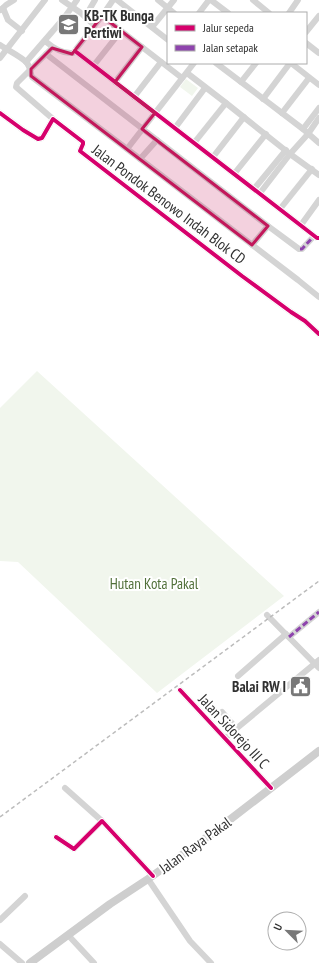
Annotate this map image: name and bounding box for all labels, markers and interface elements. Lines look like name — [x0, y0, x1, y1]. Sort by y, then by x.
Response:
place label: KB-TK Bunga Pertiwi — [84, 6, 154, 42]
school or university icon: KB-TK Bunga Pertiwi — [55, 11, 81, 37]
legend — [167, 12, 307, 64]
text: Jalur sepeda — [202, 20, 254, 35]
text: Jalan setapak — [202, 40, 258, 55]
street label: Jalan Pondok Benowo Indah Blok CD — [88, 139, 250, 268]
park label: Hutan Kota Pakal — [110, 574, 199, 593]
public building icon: Balai RW I — [288, 673, 314, 699]
place label: Balai RW I — [232, 677, 286, 696]
street label: Jalan Sidorejo III C — [194, 689, 274, 772]
street label: Jalan Raya Pakal — [154, 812, 235, 878]
north arrow — [267, 911, 307, 951]
text: U — [270, 921, 286, 932]

